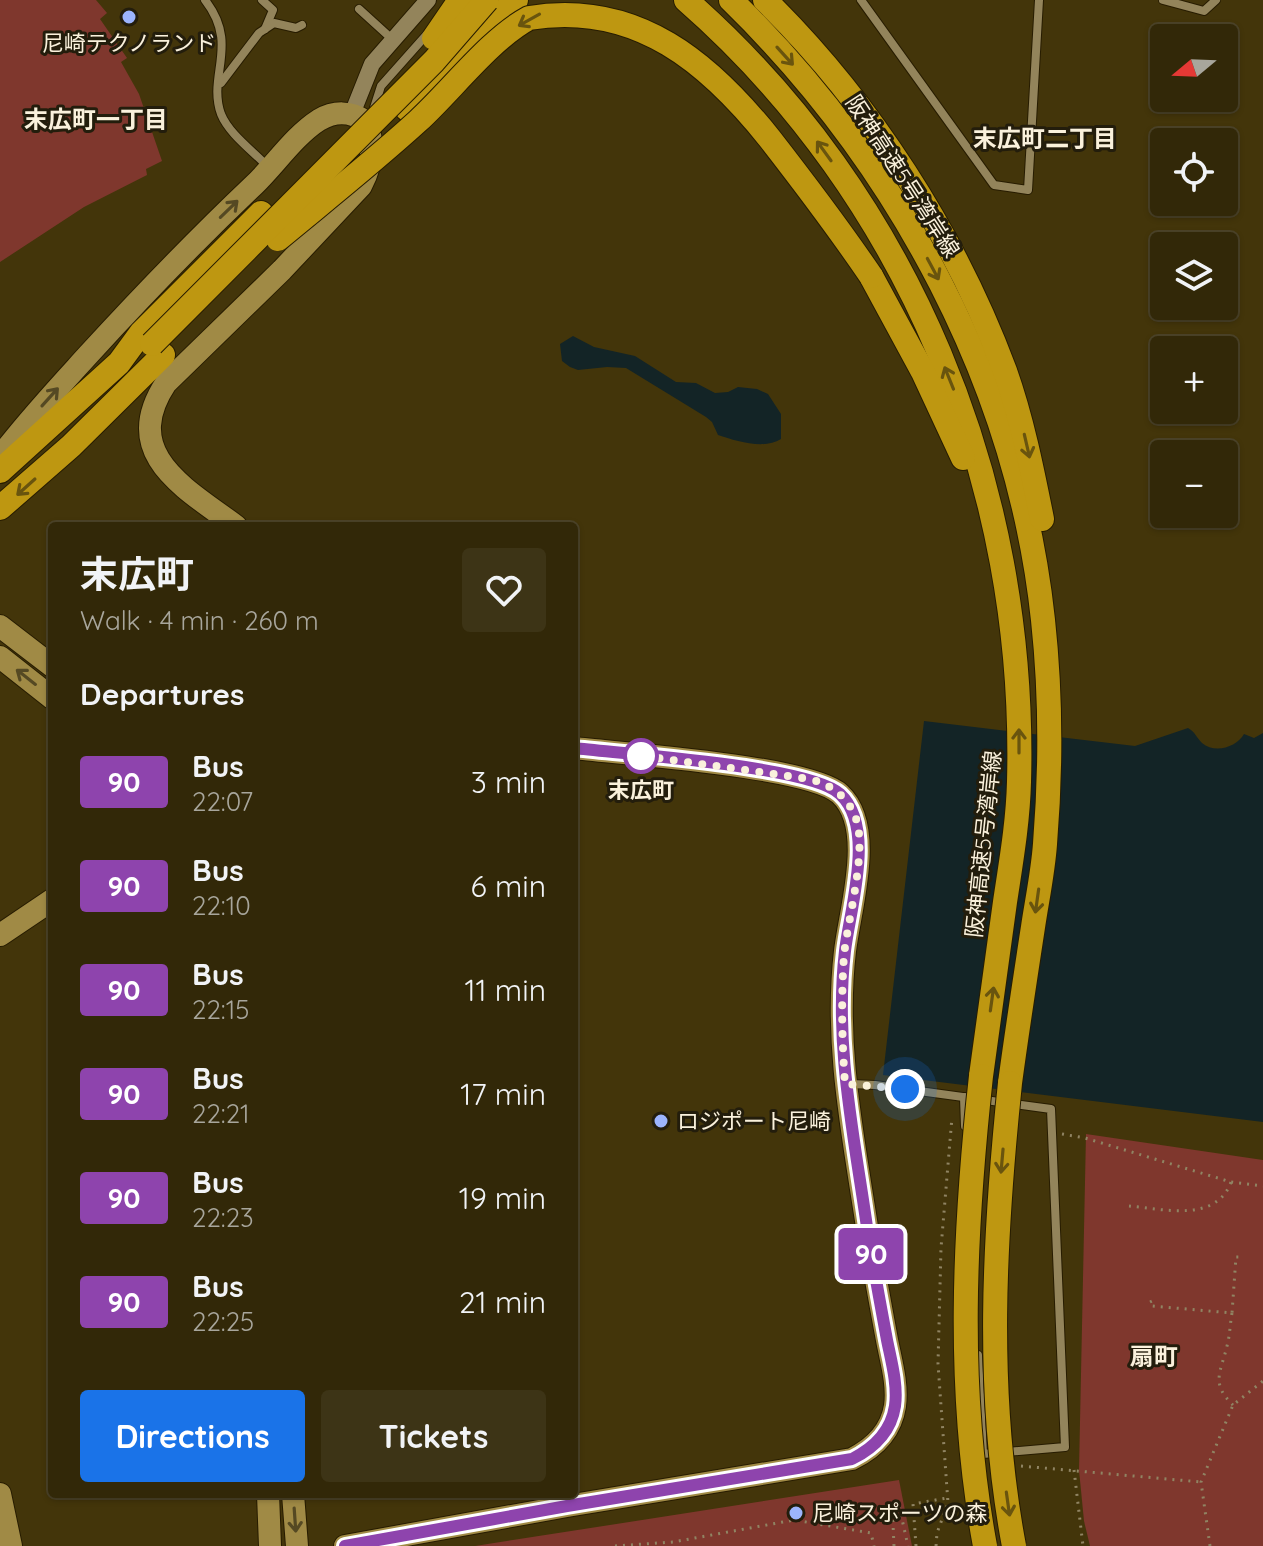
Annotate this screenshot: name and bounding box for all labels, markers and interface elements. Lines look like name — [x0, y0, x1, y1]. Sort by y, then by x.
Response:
marker: 尼崎テクノランド — [120, 8, 138, 26]
one-way arrow — [517, 13, 541, 28]
north arrow — [1150, 24, 1238, 112]
map controls — [1150, 24, 1238, 528]
place label: 尼崎テクノランド — [42, 29, 216, 57]
one-way arrow — [776, 46, 795, 66]
street label: 阪神高速5号湾岸線 — [840, 90, 966, 262]
district label: 末広町一丁目 — [24, 104, 168, 134]
district label: 末広町二丁目 — [973, 123, 1117, 153]
button: locate — [1150, 128, 1238, 216]
one-way arrow — [816, 141, 833, 162]
one-way arrow — [219, 199, 239, 218]
button: layers — [1150, 232, 1238, 320]
one-way arrow — [926, 257, 942, 280]
button: + — [1150, 336, 1238, 424]
one-way arrow — [941, 366, 956, 391]
one-way arrow — [41, 388, 59, 408]
one-way arrow — [1020, 433, 1035, 459]
button: − — [1150, 440, 1238, 528]
one-way arrow — [16, 477, 36, 495]
button: heart — [462, 548, 546, 632]
text: 末広町 — [80, 550, 194, 598]
text: Walk · 4 min · 260 m — [80, 604, 319, 637]
one-way arrow — [16, 669, 37, 686]
text: Departures — [80, 675, 245, 713]
one-way arrow — [1011, 728, 1027, 755]
marker: 末広町 — [624, 739, 658, 773]
text: Bus — [192, 747, 244, 785]
street label: 阪神高速5号湾岸線 — [959, 749, 1007, 939]
text: 3 min — [471, 763, 546, 801]
text: 90 — [107, 764, 141, 799]
place label: 末広町 — [608, 776, 674, 804]
text: 22:07 — [192, 785, 253, 818]
text: Bus — [192, 851, 244, 889]
text: 6 min — [471, 867, 546, 905]
text: 90 — [107, 868, 141, 903]
one-way arrow — [1029, 888, 1044, 913]
text: 22:10 — [192, 889, 251, 922]
text: Bus — [192, 955, 244, 993]
text: 11 min — [464, 971, 546, 1009]
text: 90 — [107, 972, 141, 1007]
one-way arrow — [985, 987, 1000, 1012]
text: 22:15 — [192, 993, 249, 1026]
text: Bus — [192, 1059, 244, 1097]
your location — [885, 1069, 925, 1109]
text: 17 min — [460, 1075, 546, 1113]
text: 90 — [107, 1076, 141, 1111]
text: 22:21 — [192, 1097, 250, 1130]
place label: ロジポート尼崎 — [677, 1107, 831, 1135]
marker: ロジポート尼崎 — [652, 1112, 670, 1130]
one-way arrow — [994, 1147, 1009, 1174]
text: Bus — [192, 1163, 244, 1201]
text: 19 min — [459, 1179, 546, 1217]
text: 90 — [107, 1180, 141, 1215]
text: 22:23 — [192, 1201, 254, 1234]
line badge: 90 — [835, 1228, 907, 1280]
text: 90 — [854, 1236, 888, 1271]
text: Bus — [192, 1267, 244, 1305]
text: 21 min — [459, 1283, 546, 1321]
text: 90 — [107, 1284, 141, 1319]
text: 22:25 — [192, 1305, 254, 1338]
district label: 扇町 — [1130, 1341, 1178, 1371]
button: Directions — [80, 1390, 305, 1482]
button: Tickets — [321, 1390, 546, 1482]
one-way arrow — [1001, 1491, 1016, 1516]
place label: 尼崎スポーツの森 — [812, 1499, 988, 1527]
marker: 尼崎スポーツの森 — [787, 1504, 805, 1522]
one-way arrow — [288, 1506, 303, 1533]

